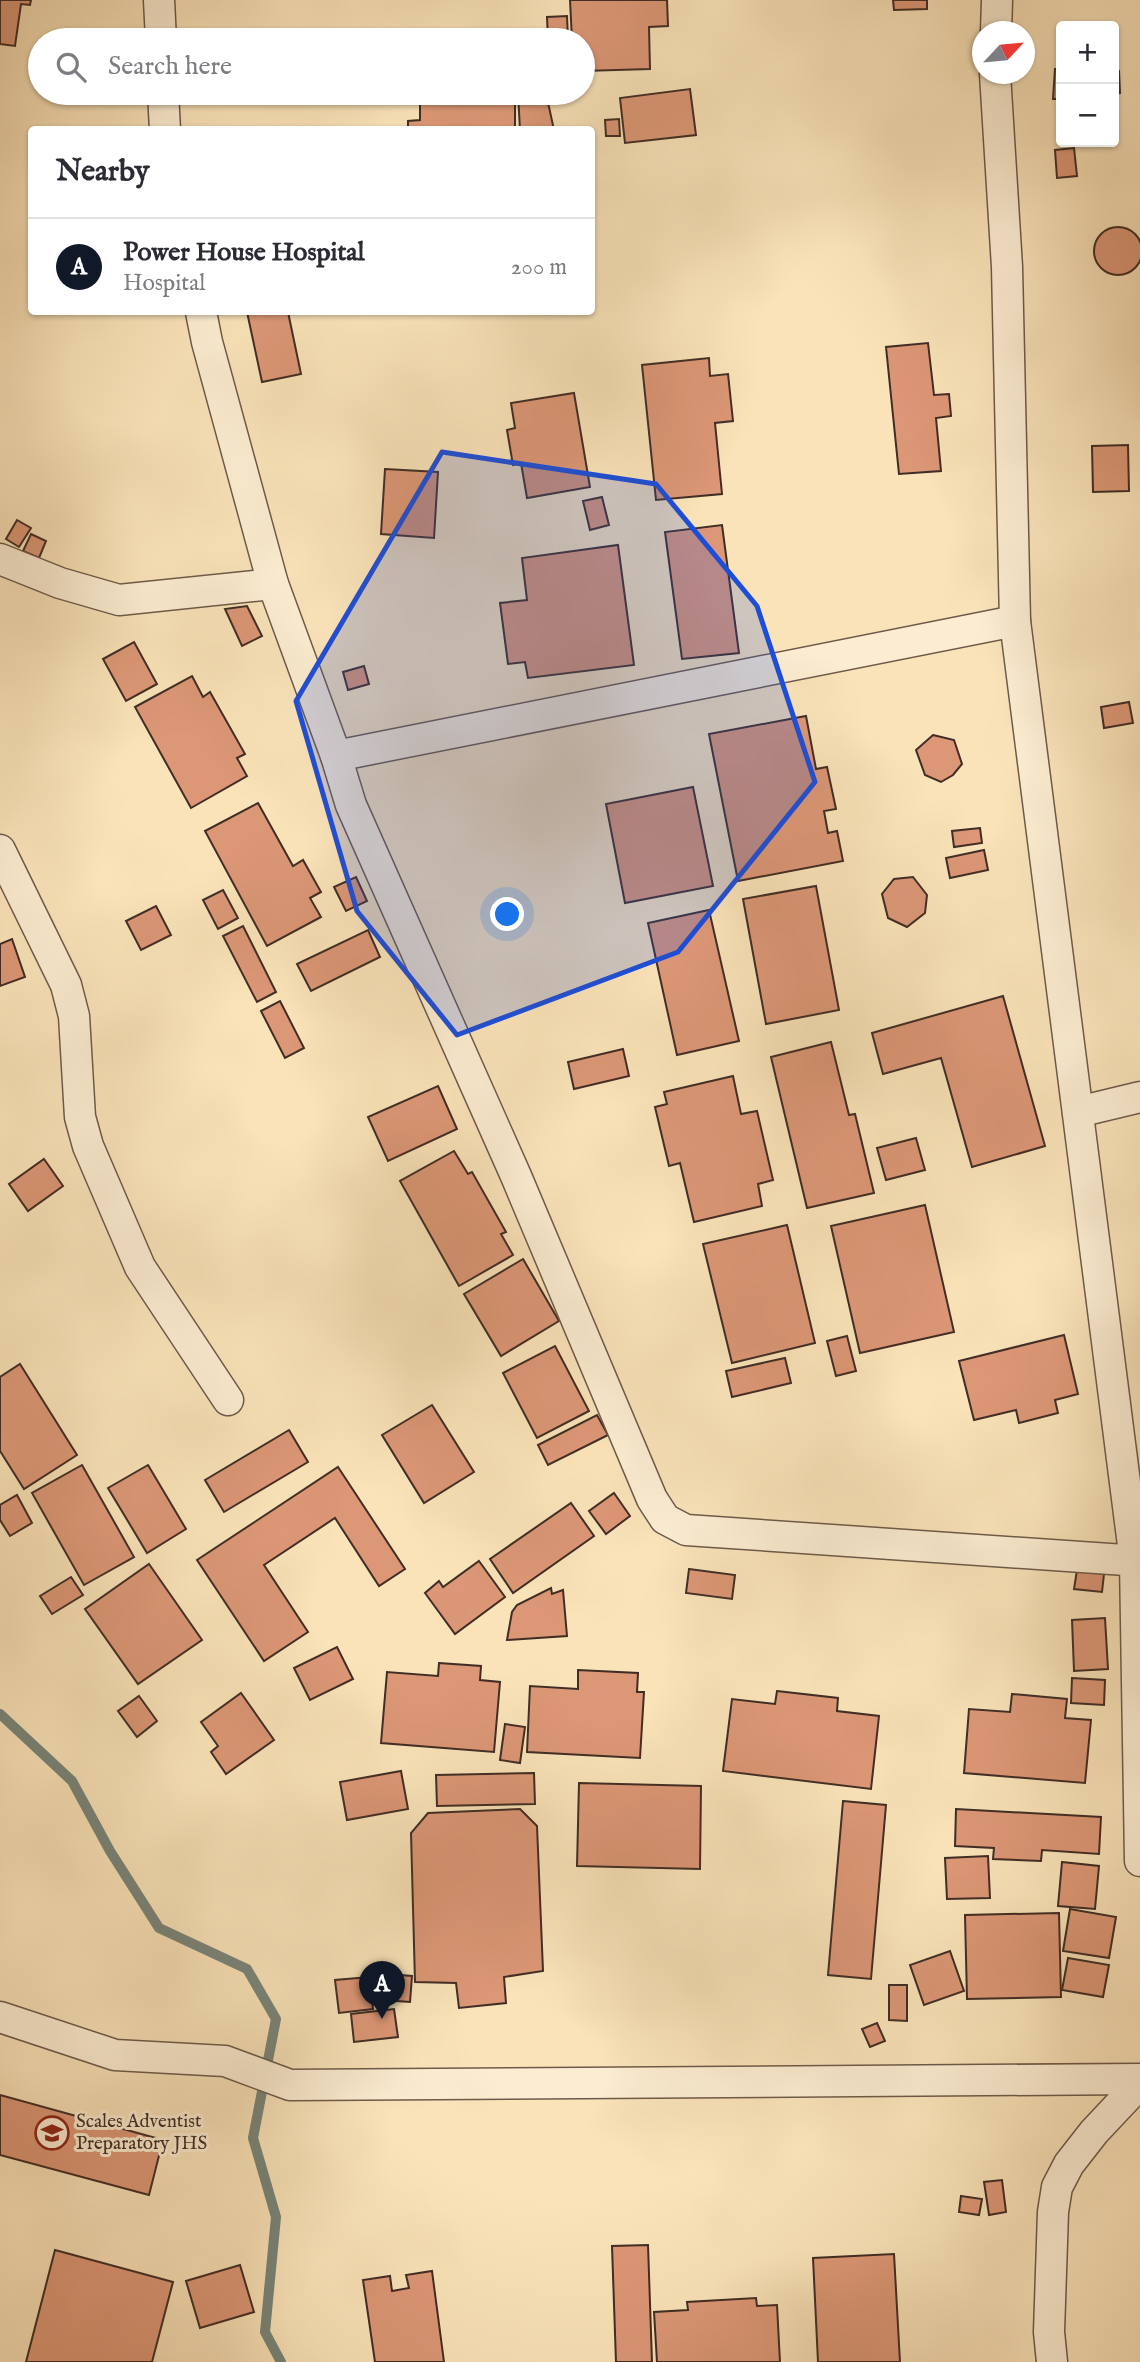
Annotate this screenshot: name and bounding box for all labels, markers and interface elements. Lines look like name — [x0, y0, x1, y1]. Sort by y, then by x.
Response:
north arrow — [972, 21, 1035, 84]
map controls — [1056, 21, 1119, 147]
button: + — [1056, 21, 1119, 84]
search box — [28, 28, 595, 105]
icon: search — [52, 48, 90, 86]
text: Search here — [108, 50, 232, 83]
button: − — [1056, 84, 1119, 147]
text: Nearby — [56, 153, 149, 191]
text: Power House Hospital — [123, 236, 365, 269]
text: A — [71, 253, 87, 282]
text: 200 m — [511, 253, 567, 282]
text: Hospital — [123, 269, 205, 298]
your location — [490, 897, 524, 931]
pin: A — [359, 1961, 405, 2019]
place label: Scales Adventist Preparatory JHS — [76, 2110, 207, 2156]
school or university icon: Scales Adventist Preparatory JHS — [33, 2114, 71, 2152]

